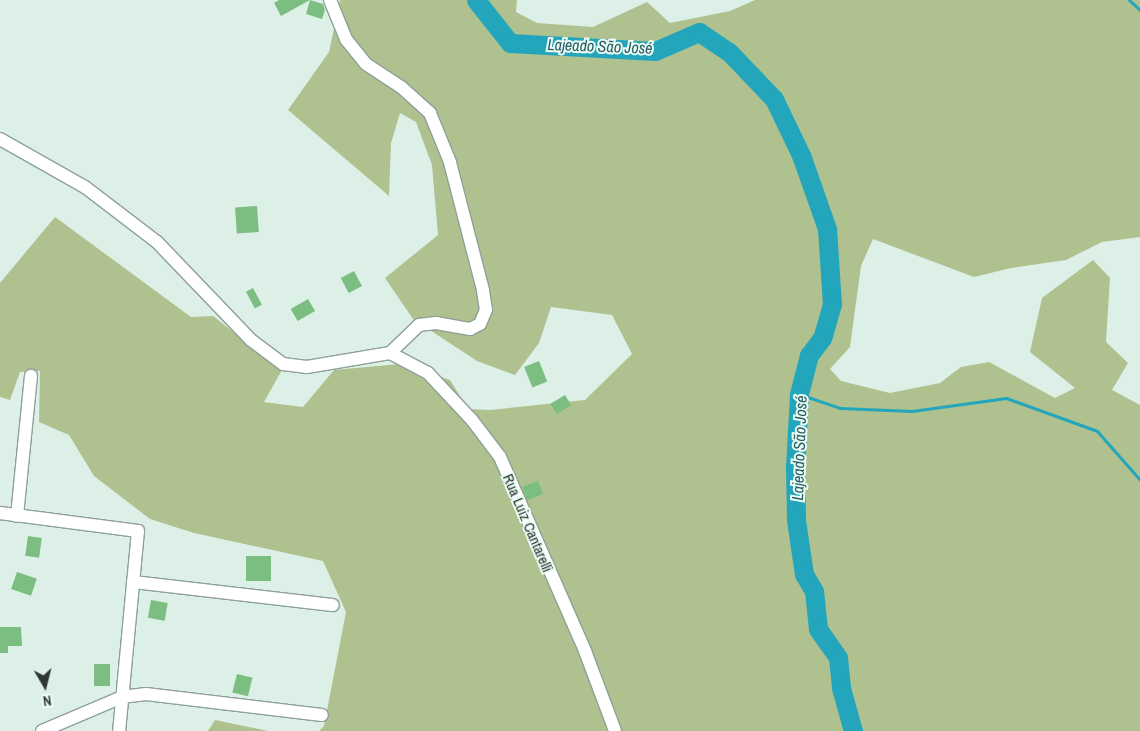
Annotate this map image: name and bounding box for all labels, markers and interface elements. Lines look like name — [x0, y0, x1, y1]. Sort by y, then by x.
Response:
water label: Lajeado São José — [547, 35, 653, 57]
water label: Lajeado São José — [788, 395, 810, 501]
street label: Rua Luiz Cantarelli — [499, 471, 557, 575]
north arrow — [20, 661, 70, 711]
text: N — [42, 691, 52, 710]

